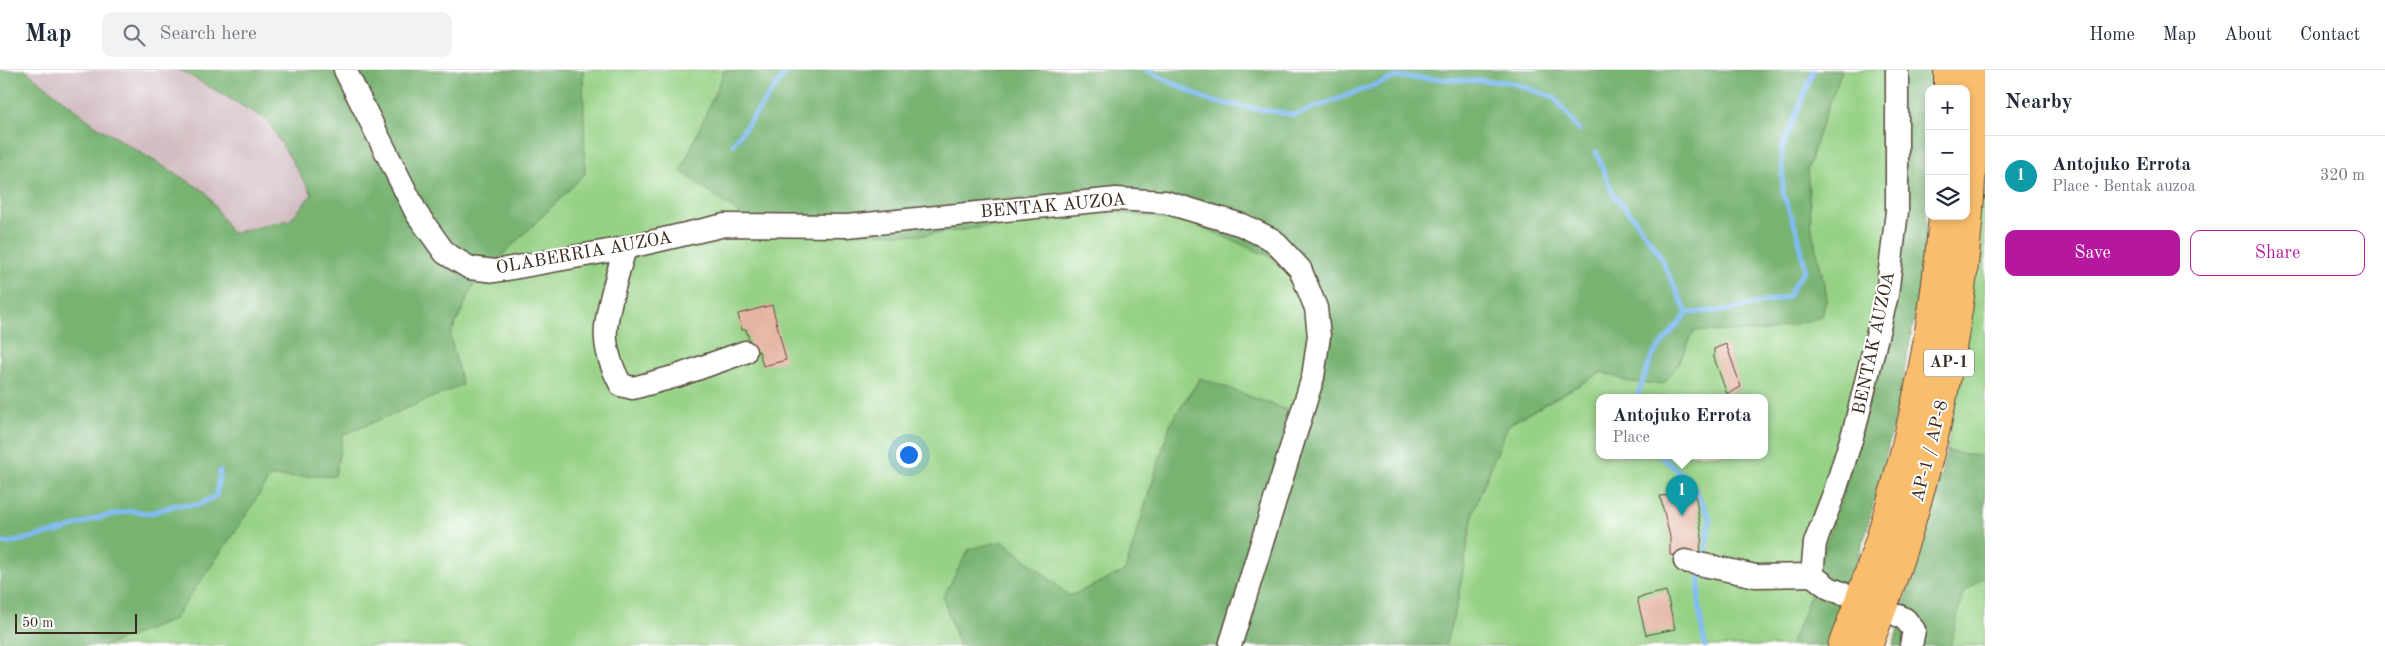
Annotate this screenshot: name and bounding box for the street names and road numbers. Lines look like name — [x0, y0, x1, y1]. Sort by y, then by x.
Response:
street label: BENTAK AUZOA — [980, 191, 1127, 221]
street label: OLABERRIA AUZOA — [495, 229, 674, 277]
street label: BENTAK AUZOA — [1850, 270, 1898, 416]
road number: AP-1 — [1924, 350, 1974, 376]
street label: AP-1 / AP-8 — [1909, 398, 1951, 504]

